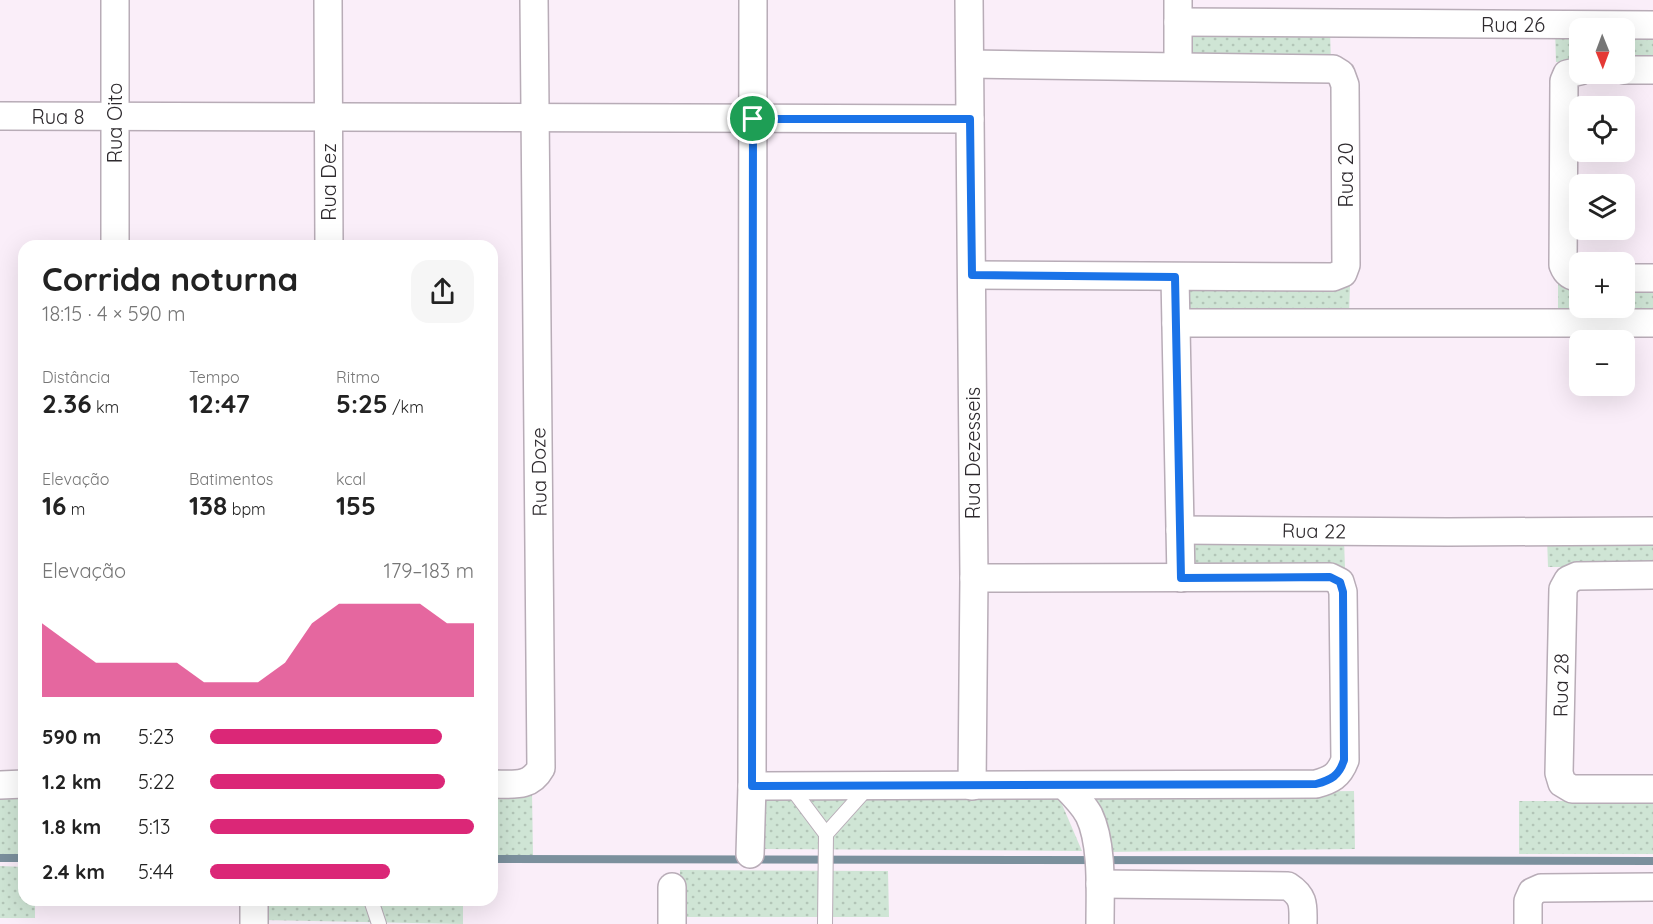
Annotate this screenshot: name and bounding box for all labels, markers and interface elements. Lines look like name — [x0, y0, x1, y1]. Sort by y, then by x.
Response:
street label: Rua 26 — [1481, 12, 1545, 37]
north arrow — [1569, 18, 1635, 84]
map controls — [1569, 18, 1635, 396]
street label: Rua Oito — [102, 83, 127, 163]
pin — [727, 93, 778, 144]
button: locate — [1569, 96, 1635, 162]
icon: arrive — [736, 102, 769, 135]
street label: Rua 8 — [32, 104, 84, 129]
street label: Rua 20 — [1333, 142, 1358, 208]
street label: Rua Dez — [316, 143, 341, 221]
button: layers — [1569, 174, 1635, 240]
button: + — [1569, 252, 1635, 318]
text: Corrida noturna — [42, 258, 298, 299]
button: share — [411, 260, 474, 323]
text: 18:15 · 4 × 590 m — [42, 301, 185, 326]
button: − — [1569, 330, 1635, 396]
text: Distância — [42, 367, 110, 387]
text: Tempo — [189, 367, 240, 387]
text: Ritmo — [336, 367, 380, 387]
text: 2.36 — [42, 387, 92, 420]
text: 12:47 — [189, 387, 250, 420]
text: 5:25 — [336, 387, 388, 420]
street label: Rua Dezesseis — [960, 387, 985, 519]
text: km — [92, 397, 119, 417]
text: /km — [388, 397, 424, 417]
street label: Rua Doze — [525, 427, 552, 517]
text: Elevação — [42, 469, 109, 489]
text: Batimentos — [189, 469, 273, 489]
text: kcal — [336, 469, 366, 489]
text: 16 — [42, 489, 67, 522]
text: 138 — [189, 489, 227, 522]
text: 155 — [336, 489, 376, 522]
text: m — [67, 499, 85, 519]
text: bpm — [227, 499, 266, 519]
street label: Rua 22 — [1282, 517, 1346, 544]
text: Elevação — [42, 558, 126, 583]
text: 179–183 m — [384, 558, 474, 583]
street label: Rua 28 — [1547, 653, 1574, 717]
text: 590 m — [42, 724, 101, 749]
text: 5:23 — [138, 724, 174, 749]
text: 1.2 km — [42, 769, 102, 794]
text: 5:22 — [138, 769, 175, 794]
text: 1.8 km — [42, 814, 101, 839]
text: 5:13 — [138, 814, 171, 839]
text: 2.4 km — [42, 859, 105, 884]
text: 5:44 — [138, 859, 174, 884]

